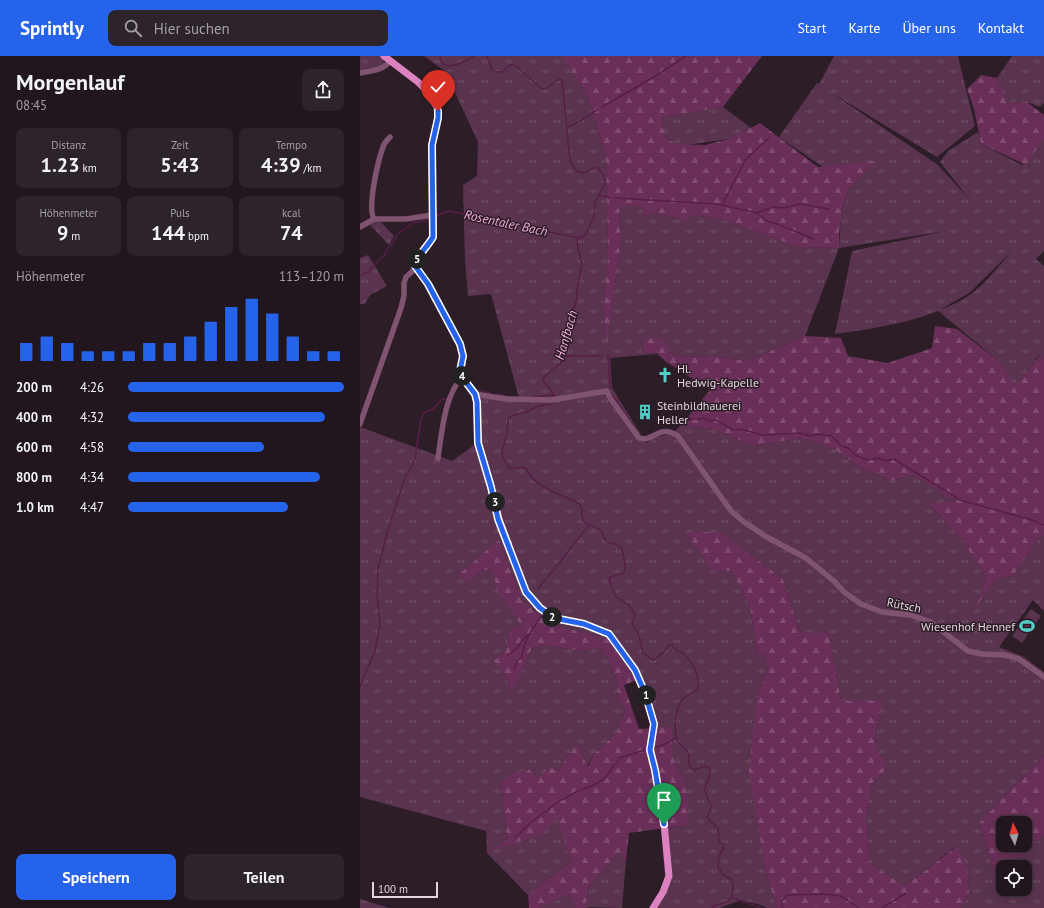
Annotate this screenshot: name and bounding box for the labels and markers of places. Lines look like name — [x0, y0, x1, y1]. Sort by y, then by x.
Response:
pin — [421, 70, 455, 111]
pin: 5 — [407, 249, 427, 269]
place label: Hl. Hedwig-Kapelle — [677, 361, 759, 390]
pin: 4 — [452, 366, 472, 386]
church icon: Hl. Hedwig-Kapelle — [656, 366, 674, 384]
place label: Steinbildhauerei Heller — [657, 398, 741, 427]
building icon: Steinbildhauerei Heller — [636, 403, 654, 421]
pin: 3 — [485, 492, 505, 512]
pin: 2 — [542, 607, 562, 627]
sports icon: Wiesenhof Hennef — [1018, 617, 1036, 635]
place label: Wiesenhof Hennef — [921, 619, 1016, 634]
pin: 1 — [636, 685, 656, 705]
pin — [647, 783, 681, 824]

